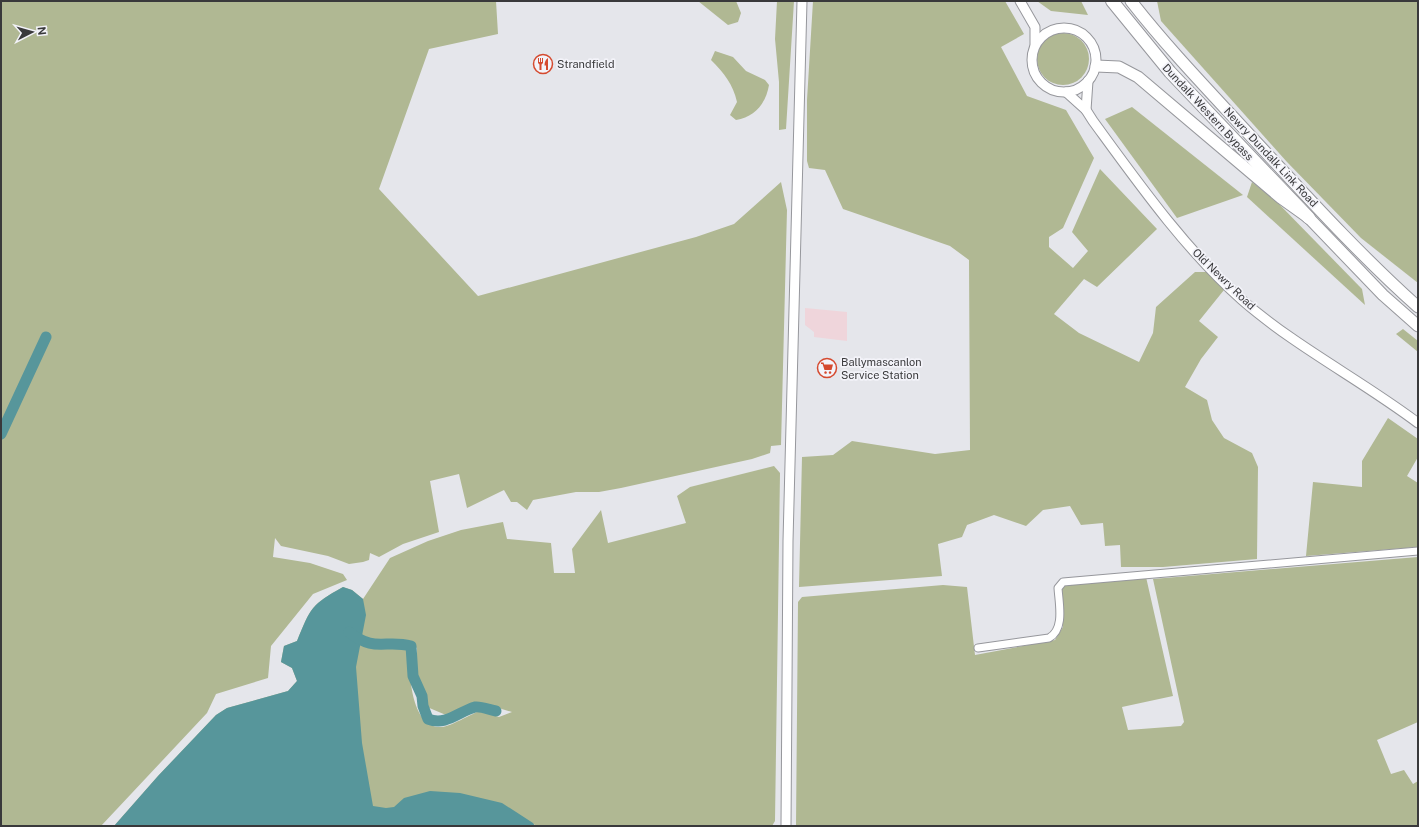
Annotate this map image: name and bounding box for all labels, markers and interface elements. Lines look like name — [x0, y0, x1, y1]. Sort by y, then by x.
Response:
north arrow — [12, 12, 52, 52]
text: N — [36, 26, 48, 36]
restaurant icon: Strandfield — [532, 53, 554, 75]
place label: Strandfield — [557, 58, 614, 70]
street label: Dundalk Western Bypass — [1160, 61, 1256, 163]
street label: Newry Dundalk Link Road — [1222, 105, 1320, 209]
street label: Old Newry Road — [1190, 246, 1258, 312]
place label: Ballymascanlon Service Station — [841, 356, 922, 381]
supermarket icon: Ballymascanlon Service Station — [816, 357, 838, 379]

